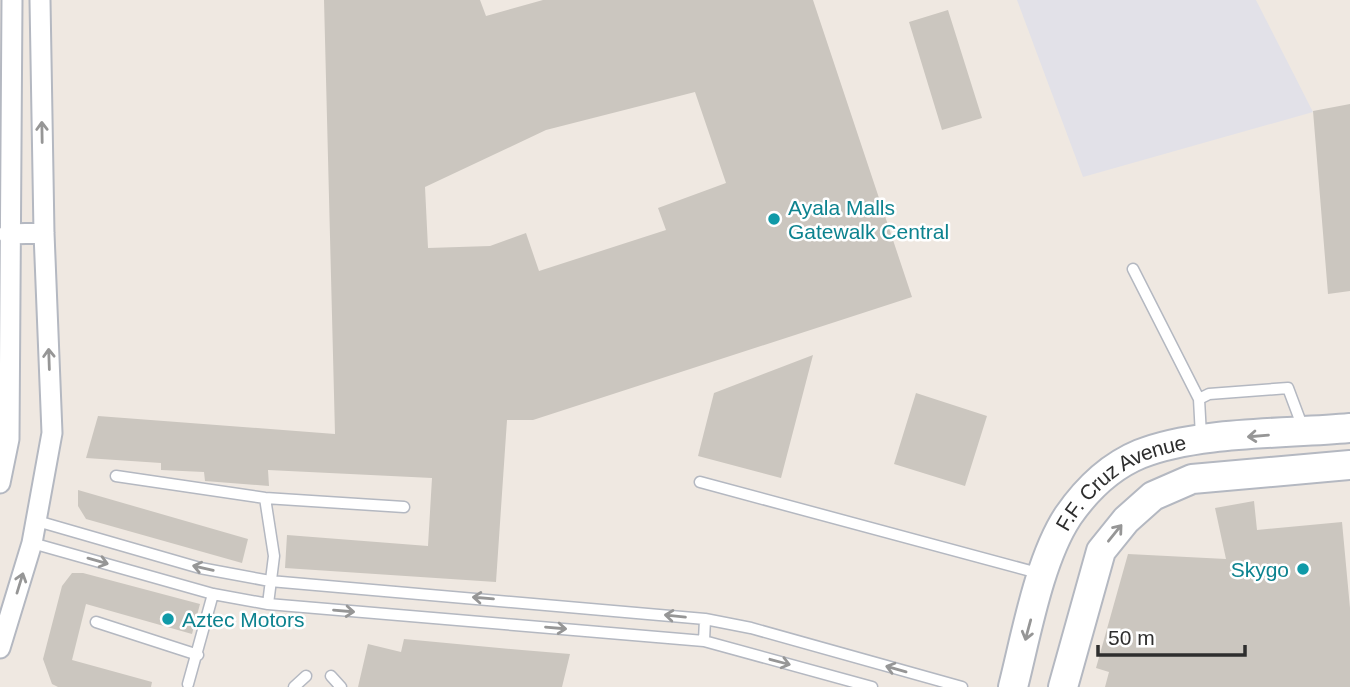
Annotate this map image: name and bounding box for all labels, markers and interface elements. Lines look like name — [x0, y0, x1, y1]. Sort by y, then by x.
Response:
one-way arrow — [35, 121, 49, 144]
place label: Ayala Malls Gatewalk Central — [788, 196, 949, 243]
marker: Ayala Malls Gatewalk Central — [766, 211, 782, 227]
one-way arrow — [42, 348, 55, 371]
street label: F.F. Cruz Avenue — [1051, 430, 1188, 534]
one-way arrow — [1247, 430, 1269, 443]
one-way arrow — [1108, 524, 1123, 543]
one-way arrow — [87, 556, 109, 569]
place label: Skygo — [1231, 558, 1289, 581]
one-way arrow — [193, 561, 215, 574]
marker: Skygo — [1295, 561, 1311, 577]
one-way arrow — [14, 572, 27, 594]
one-way arrow — [472, 592, 494, 605]
one-way arrow — [332, 605, 355, 618]
place label: Aztec Motors — [182, 608, 305, 631]
one-way arrow — [665, 609, 687, 622]
marker: Aztec Motors — [160, 611, 176, 627]
scale bar — [1098, 614, 1245, 658]
one-way arrow — [1021, 619, 1034, 641]
one-way arrow — [544, 622, 567, 635]
text: 50 m — [1108, 626, 1155, 649]
one-way arrow — [769, 656, 791, 669]
one-way arrow — [885, 661, 907, 674]

